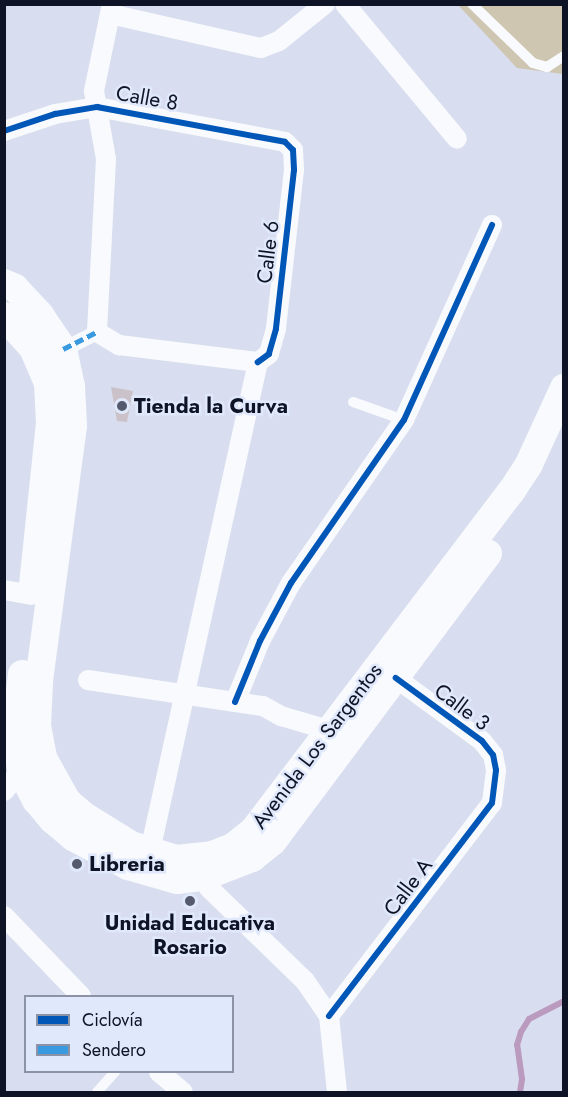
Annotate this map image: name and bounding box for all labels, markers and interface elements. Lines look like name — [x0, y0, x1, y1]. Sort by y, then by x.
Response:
street label: Calle 8 — [114, 80, 180, 116]
street label: Calle 6 — [252, 219, 284, 285]
place label: Tienda la Curva — [134, 393, 288, 419]
marker: Tienda la Curva — [115, 399, 129, 413]
street label: Avenida Los Sargentos — [247, 658, 387, 834]
street label: Calle 3 — [429, 678, 495, 736]
place label: Libreria — [89, 851, 165, 877]
street label: Calle A — [378, 853, 438, 921]
marker: Libreria — [70, 857, 84, 871]
marker: Unidad Educativa Rosario — [183, 894, 197, 908]
place label: Unidad Educativa Rosario — [105, 910, 275, 960]
legend — [24, 995, 234, 1073]
text: Ciclovía — [82, 1007, 143, 1033]
text: Sendero — [82, 1037, 146, 1063]

